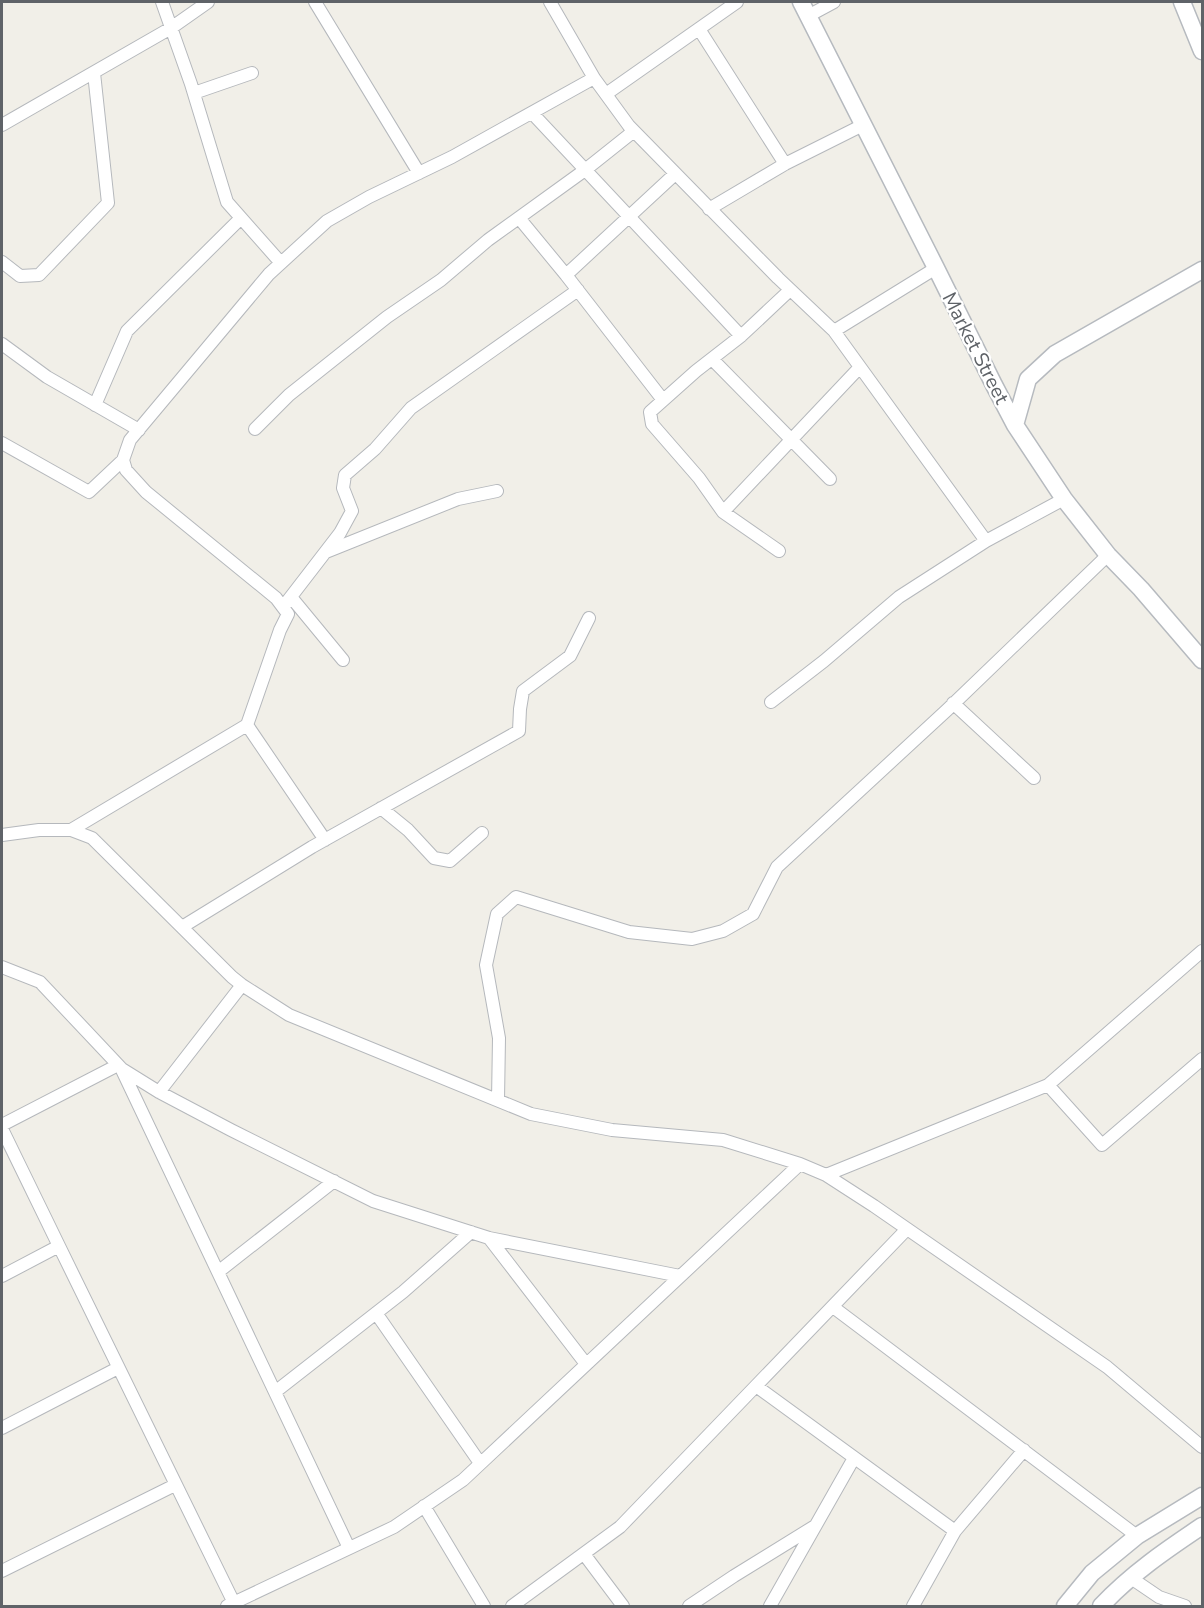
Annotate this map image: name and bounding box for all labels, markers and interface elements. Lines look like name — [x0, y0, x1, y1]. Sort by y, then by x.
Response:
street label: Market Street — [936, 288, 1016, 410]

